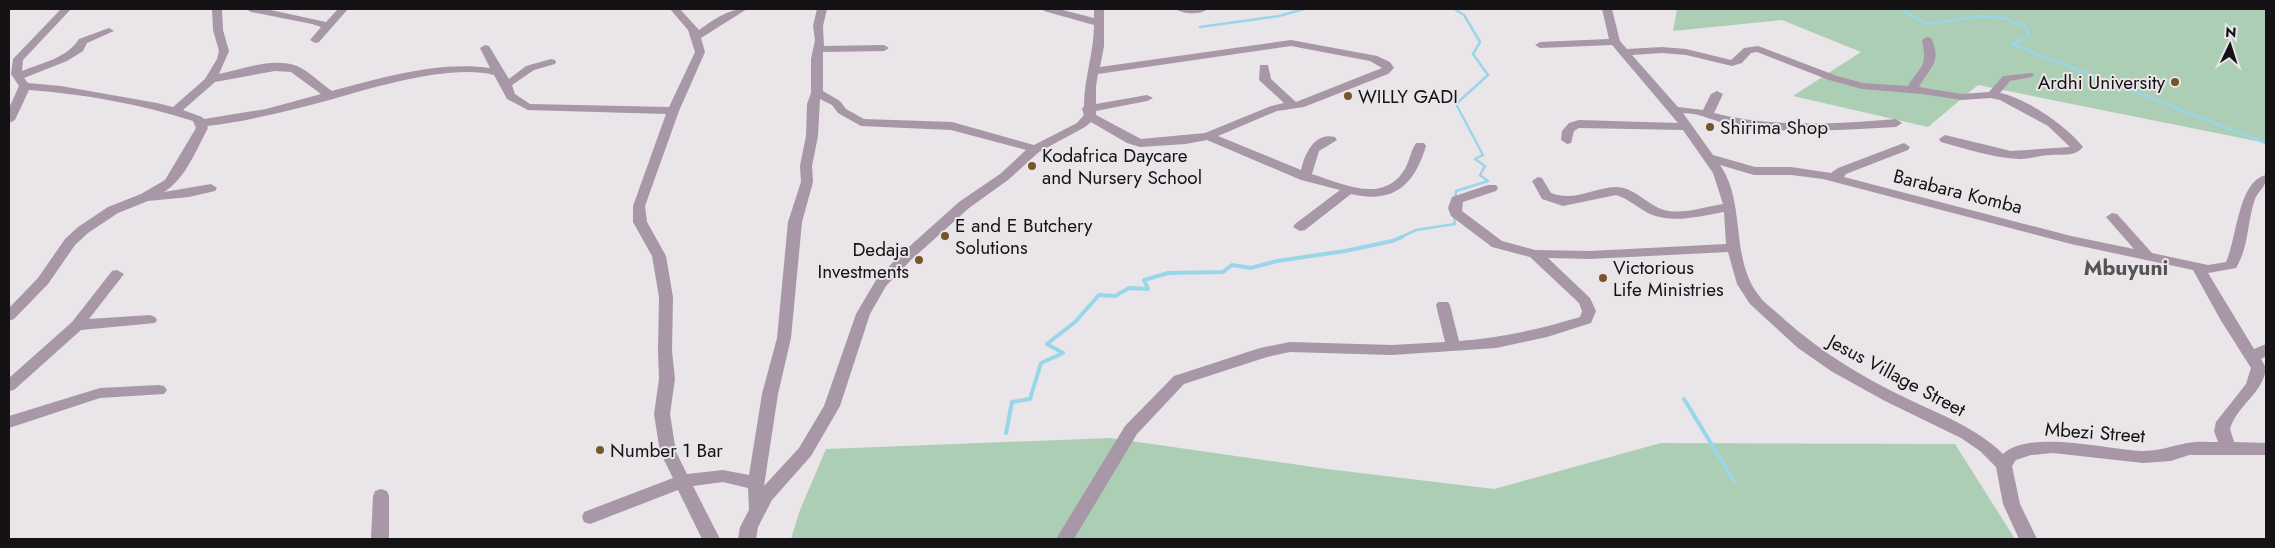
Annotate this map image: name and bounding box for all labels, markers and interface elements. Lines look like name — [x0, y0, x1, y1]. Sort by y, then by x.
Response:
north arrow — [2205, 20, 2255, 70]
text: N — [2225, 22, 2237, 42]
place label: Ardhi University — [2038, 69, 2166, 96]
marker: Ardhi University — [2169, 76, 2181, 88]
place label: WILLY GADI — [1358, 83, 1458, 110]
marker: WILLY GADI — [1342, 90, 1354, 102]
place label: Shirima Shop — [1720, 114, 1828, 141]
marker: Shirima Shop — [1704, 121, 1716, 133]
place label: Kodafrica Daycare and Nursery School — [1042, 142, 1202, 191]
marker: Kodafrica Daycare and Nursery School — [1026, 160, 1038, 172]
street label: Barabara Komba — [1891, 162, 2025, 221]
place label: E and E Butchery Solutions — [955, 212, 1093, 261]
marker: E and E Butchery Solutions — [939, 230, 951, 242]
place label: Dedaja Investments — [818, 236, 909, 285]
district label: Mbuyuni — [2084, 253, 2168, 283]
marker: Dedaja Investments — [913, 254, 925, 266]
place label: Victorious Life Ministries — [1613, 254, 1724, 303]
marker: Victorious Life Ministries — [1597, 272, 1609, 284]
street label: Jesus Village Street — [1821, 326, 1971, 423]
street label: Mbezi Street — [2044, 416, 2146, 449]
place label: Number 1 Bar — [610, 437, 723, 464]
marker: Number 1 Bar — [594, 444, 606, 456]

